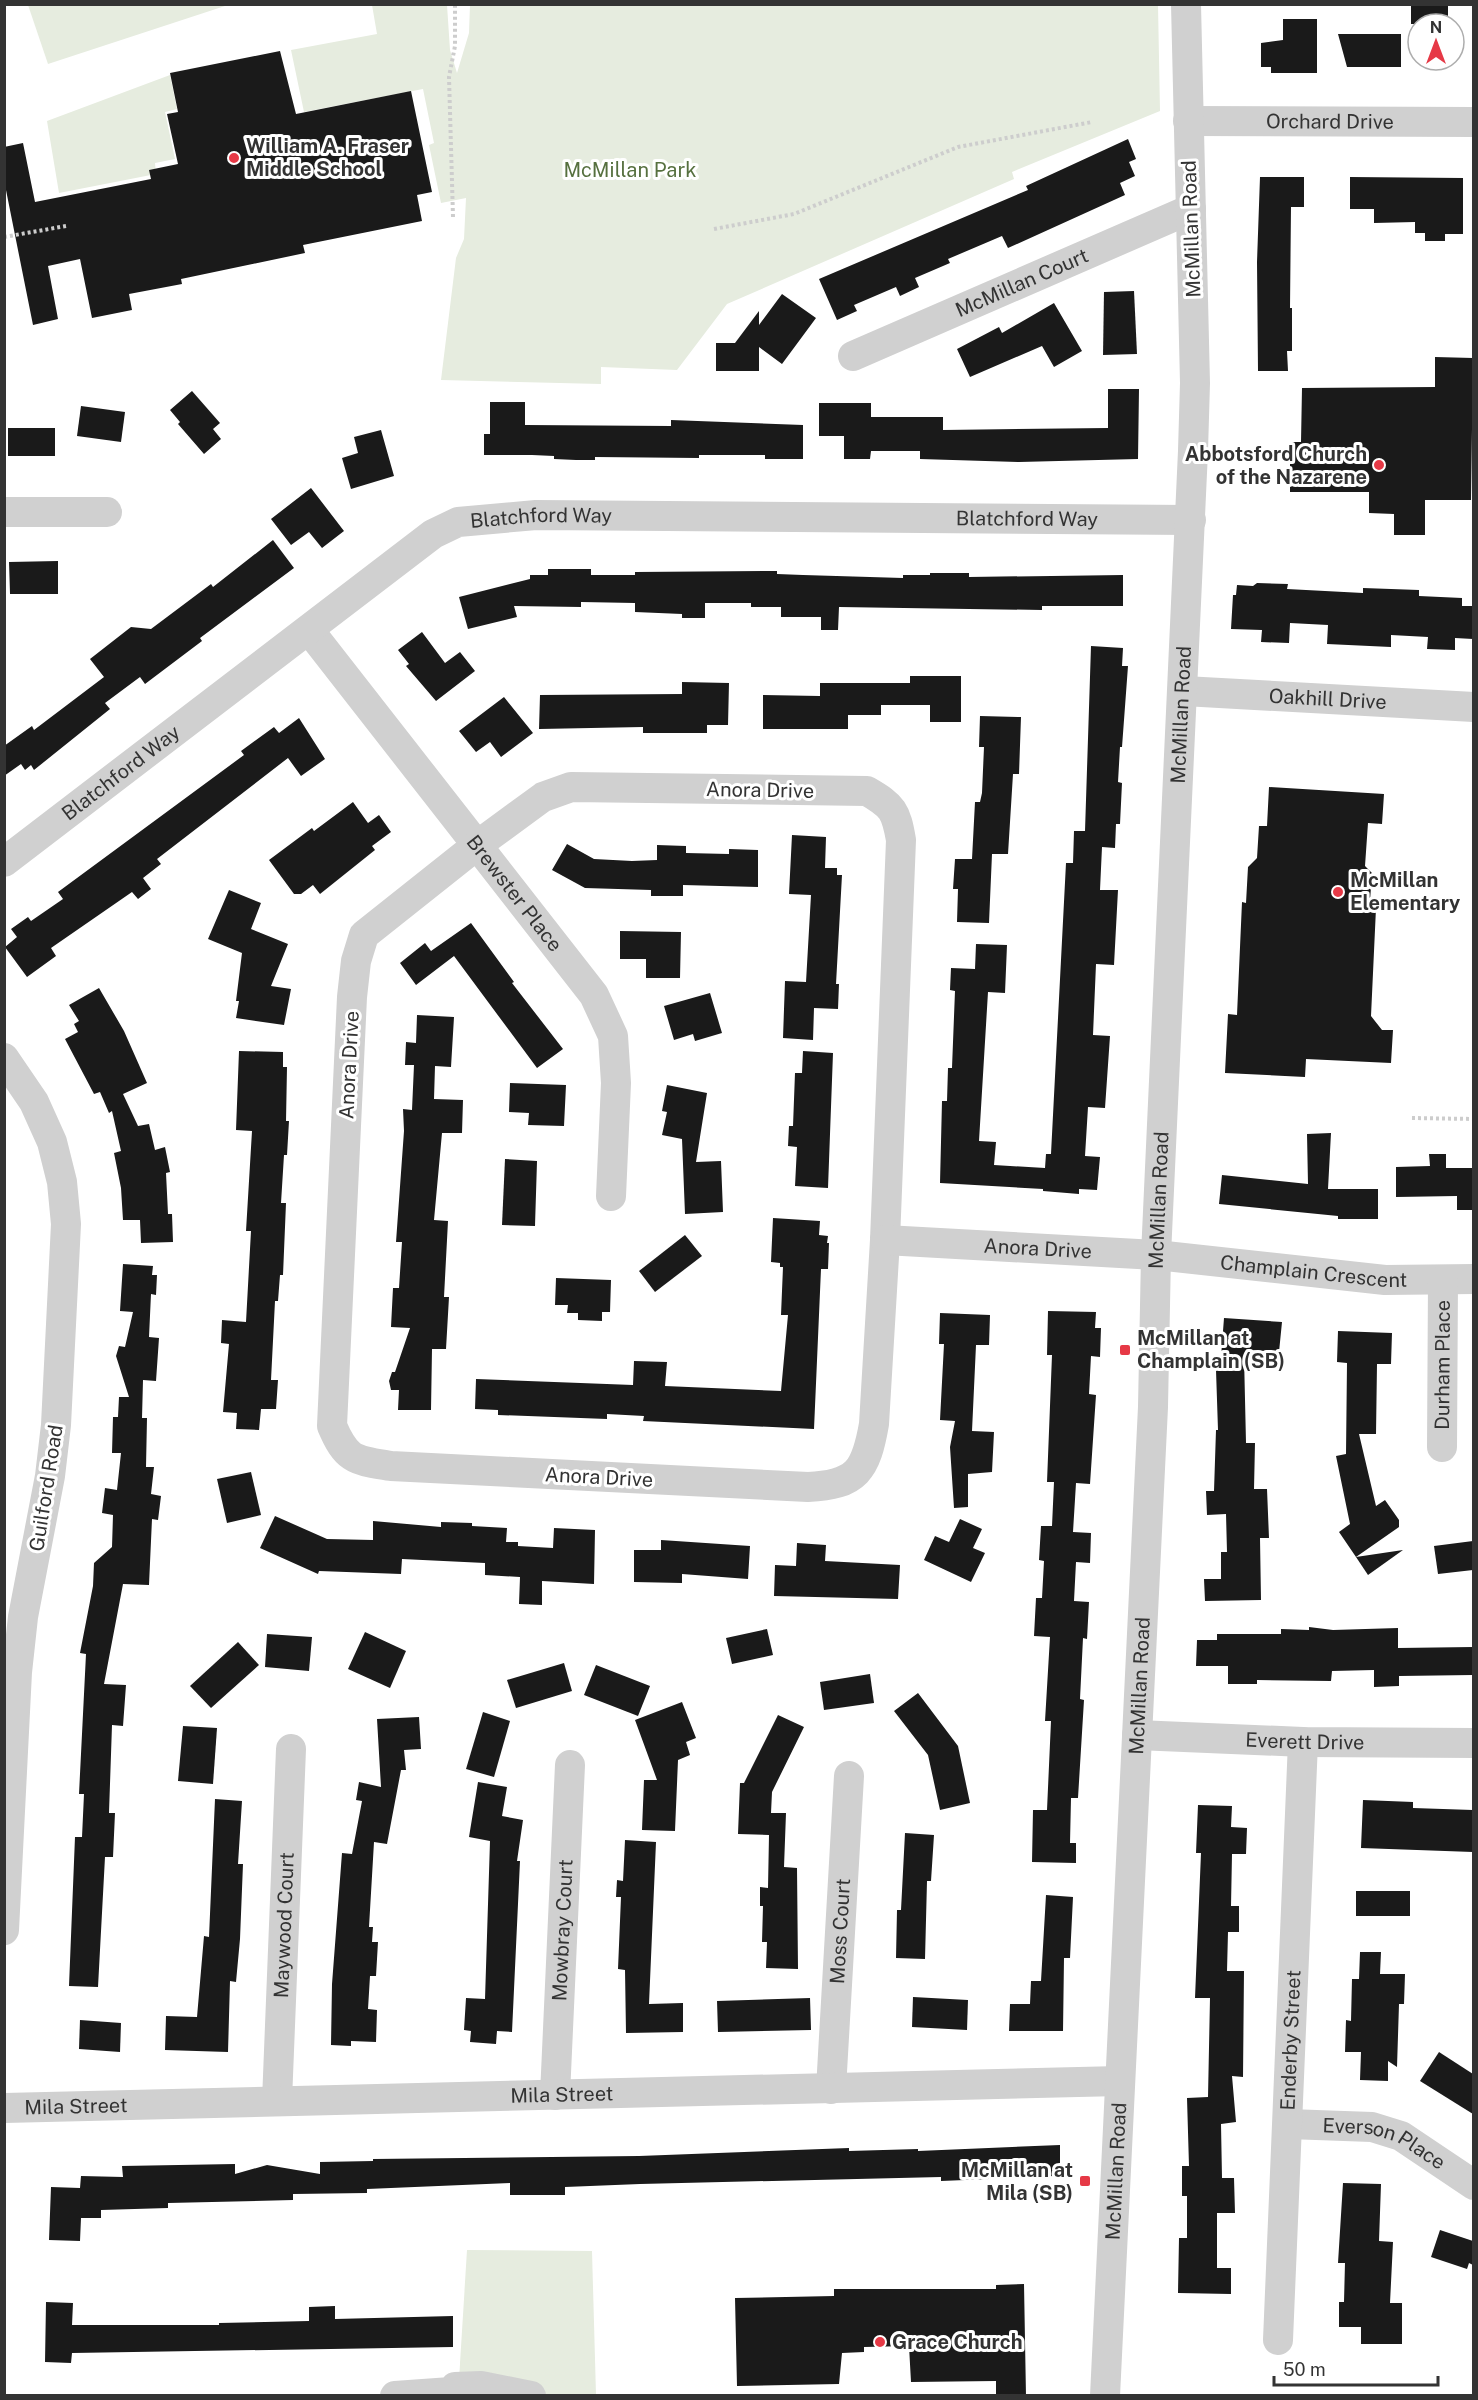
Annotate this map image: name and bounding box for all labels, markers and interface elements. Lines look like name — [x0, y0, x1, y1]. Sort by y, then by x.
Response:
north arrow — [1406, 12, 1466, 72]
text: N — [1430, 18, 1442, 37]
street label: Orchard Drive — [1266, 109, 1394, 134]
place label: William A. Fraser Middle School — [246, 134, 409, 181]
marker: William A. Fraser Middle School — [227, 151, 241, 165]
park label: McMillan Park — [564, 158, 696, 182]
street label: McMillan Road — [1177, 160, 1205, 298]
street label: McMillan Court — [952, 243, 1092, 322]
place label: Abbotsford Church of the Nazarene — [1185, 442, 1367, 489]
marker: Abbotsford Church of the Nazarene — [1372, 458, 1386, 472]
street label: Blatchford Way — [469, 503, 612, 533]
street label: Blatchford Way — [956, 506, 1098, 531]
street label: McMillan Road — [1166, 645, 1196, 784]
street label: Oakhill Drive — [1268, 684, 1387, 714]
street label: Blatchford Way — [57, 720, 185, 825]
street label: Anora Drive — [706, 777, 814, 803]
street label: Brewster Place — [462, 830, 567, 956]
place label: McMillan Elementary — [1350, 868, 1460, 915]
marker: McMillan Elementary — [1331, 885, 1345, 899]
street label: Anora Drive — [334, 1010, 364, 1120]
street label: McMillan Road — [1144, 1131, 1174, 1269]
street label: Anora Drive — [983, 1233, 1093, 1263]
street label: Champlain Crescent — [1219, 1250, 1407, 1292]
street label: Durham Place — [1430, 1300, 1455, 1430]
place label: McMillan at Champlain (SB) — [1137, 1326, 1285, 1373]
marker: McMillan at Champlain (SB) — [1118, 1343, 1132, 1357]
street label: Guilford Road — [24, 1423, 68, 1553]
street label: Anora Drive — [544, 1462, 654, 1492]
street label: McMillan Road — [1124, 1616, 1155, 1755]
street label: Everett Drive — [1245, 1728, 1365, 1754]
street label: Maywood Court — [269, 1852, 299, 1999]
street label: Mowbray Court — [547, 1859, 578, 2002]
street label: Moss Court — [825, 1878, 855, 1985]
street label: Enderby Street — [1276, 1970, 1305, 2111]
street label: Mila Street — [510, 2081, 614, 2108]
street label: Mila Street — [24, 2093, 128, 2120]
street label: McMillan Road — [1101, 2102, 1131, 2241]
street label: Everson Place — [1322, 2113, 1450, 2174]
place label: McMillan at Mila (SB) — [961, 2158, 1073, 2205]
marker: McMillan at Mila (SB) — [1078, 2174, 1092, 2188]
place label: Grace Church — [892, 2330, 1023, 2354]
marker: Grace Church — [873, 2335, 887, 2349]
scale bar — [1274, 2349, 1438, 2387]
text: 50 m — [1283, 2359, 1326, 2380]

